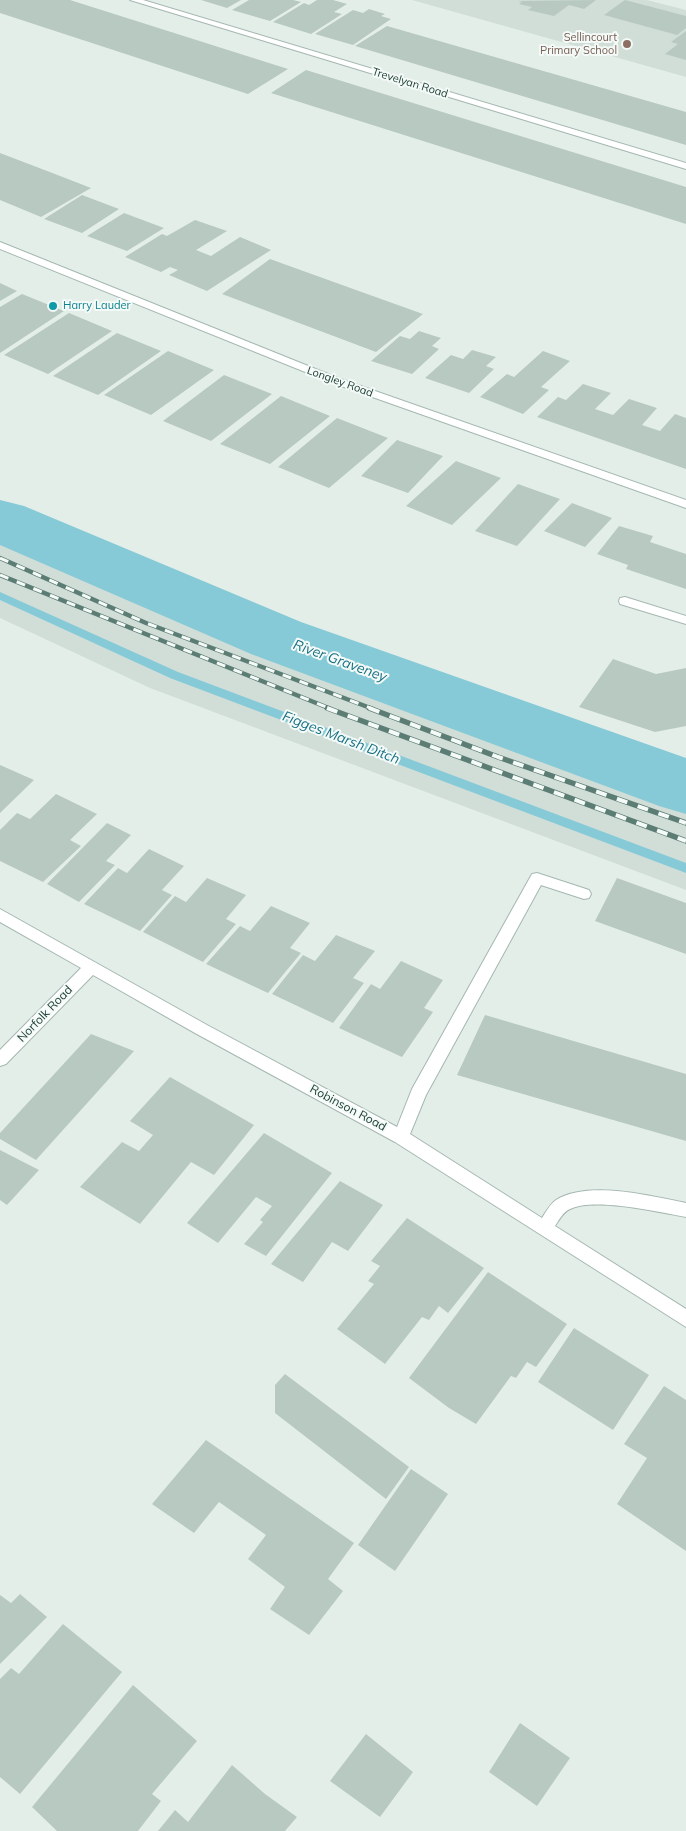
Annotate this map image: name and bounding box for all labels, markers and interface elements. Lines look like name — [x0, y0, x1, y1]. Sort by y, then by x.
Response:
place label: Sellincourt Primary School — [540, 31, 617, 57]
marker: Sellincourt Primary School — [621, 38, 633, 50]
street label: Trevelyan Road — [370, 65, 450, 101]
place label: Harry Lauder — [63, 299, 131, 313]
marker: Harry Lauder — [47, 300, 59, 312]
street label: Longley Road — [305, 364, 375, 400]
water label: River Graveney — [291, 636, 389, 686]
water label: Figges Marsh Ditch — [280, 708, 402, 768]
street label: Norfolk Road — [15, 983, 75, 1045]
street label: Robinson Road — [307, 1082, 389, 1134]

